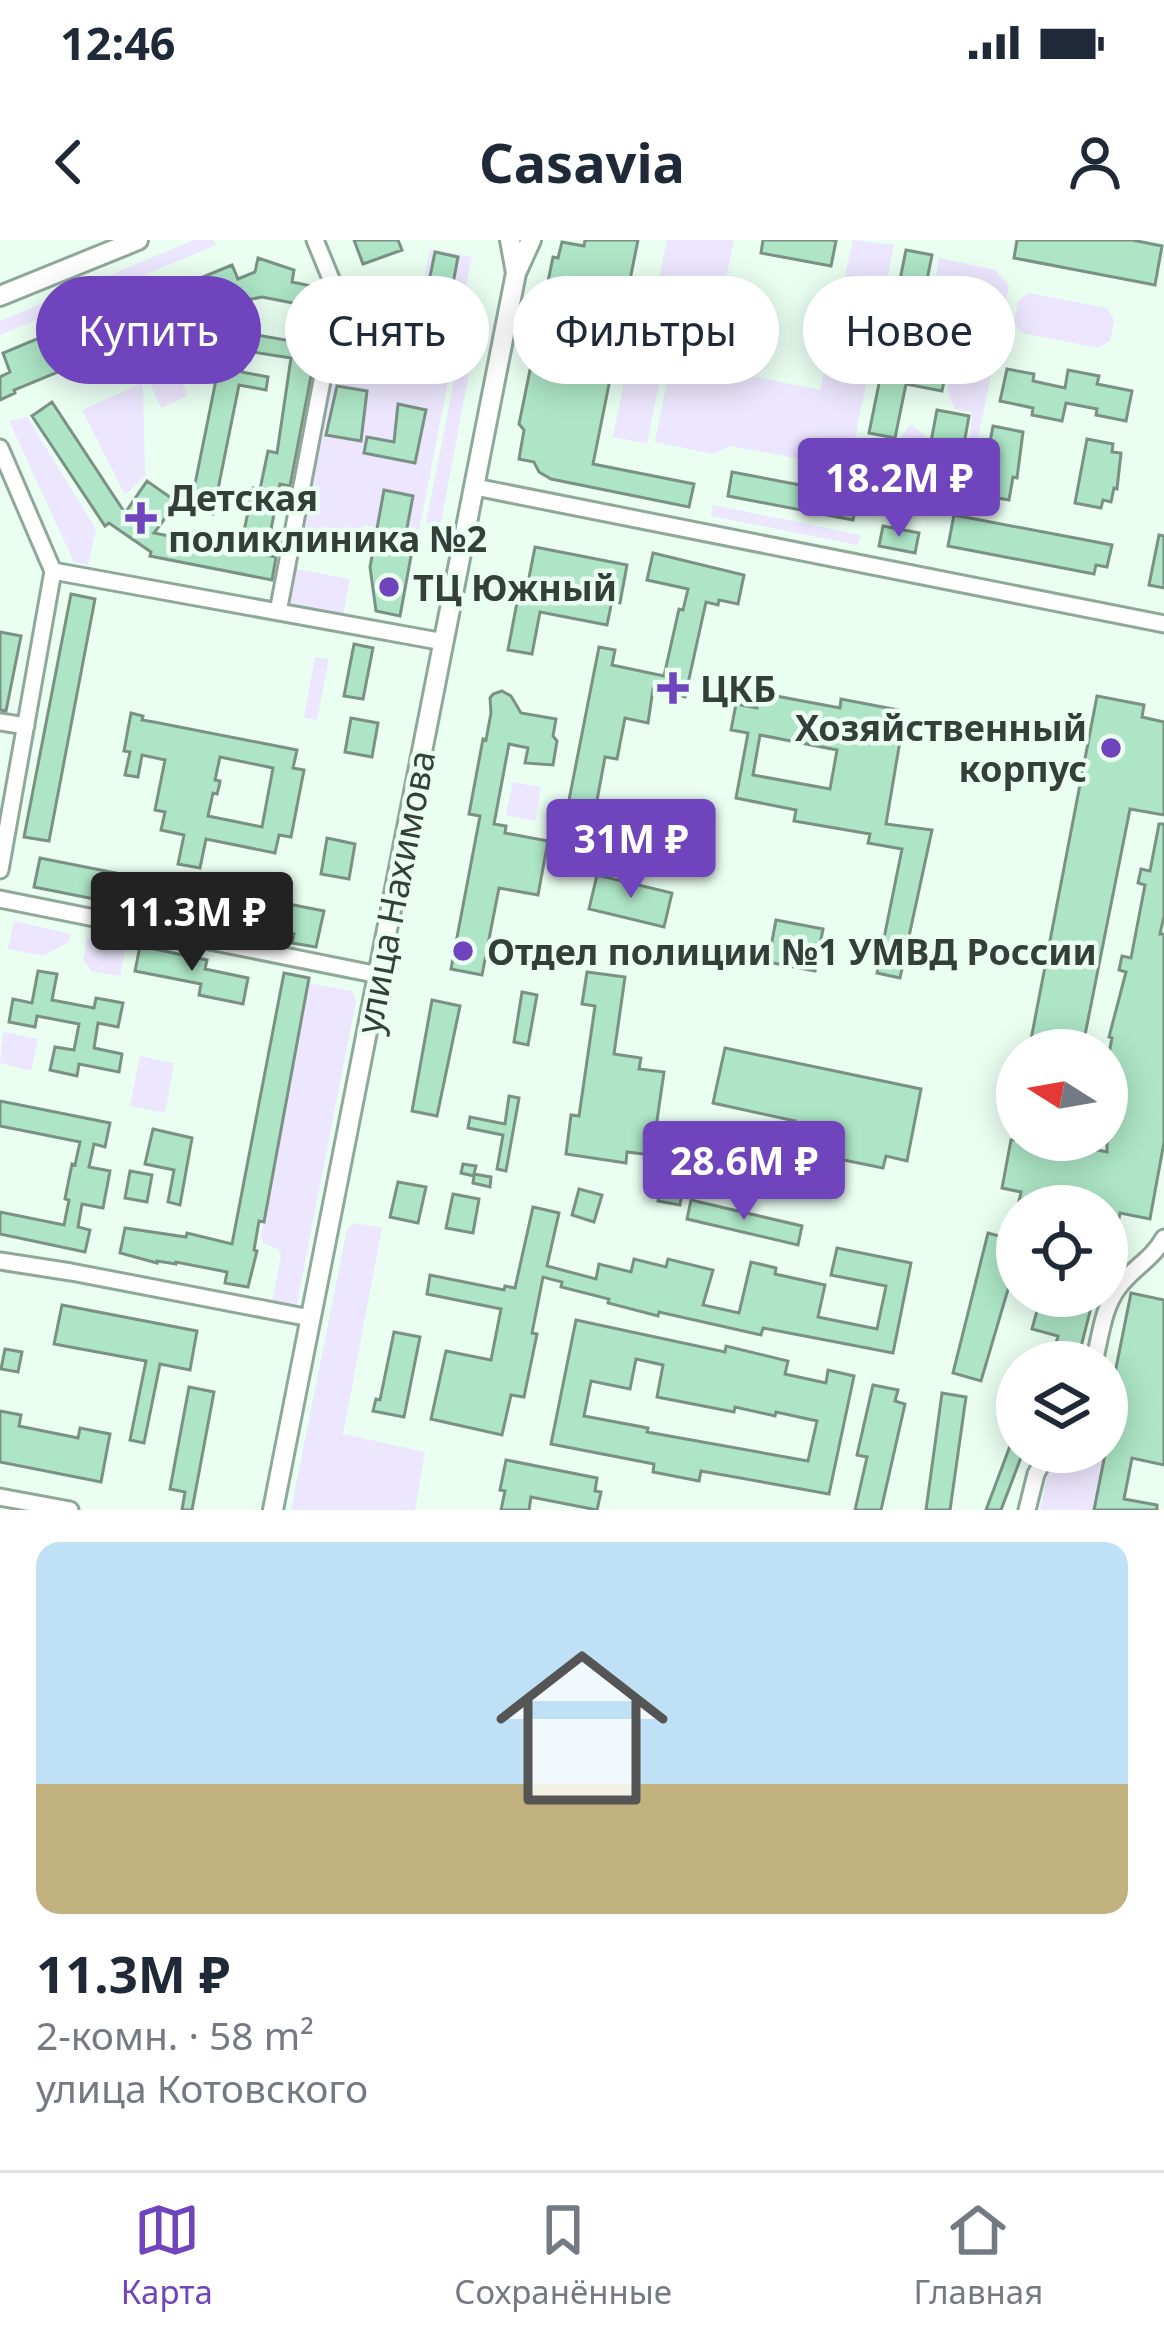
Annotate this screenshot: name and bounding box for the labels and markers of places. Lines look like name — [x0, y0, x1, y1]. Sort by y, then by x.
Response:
pin: 18.2M ₽ — [788, 438, 1010, 540]
place label: Детская поликлиника №2 — [168, 473, 487, 563]
marker: Детская поликлиника №2 — [125, 502, 157, 534]
place label: ТЦ Южный — [413, 563, 617, 612]
marker: ТЦ Южный — [376, 574, 402, 600]
place label: ЦКБ — [700, 664, 776, 713]
marker: ЦКБ — [657, 672, 689, 704]
place label: Хозяйственный корпус — [795, 703, 1087, 793]
marker: Хозяйственный корпус — [1098, 735, 1124, 761]
pin: 31M ₽ — [547, 799, 715, 901]
pin: 11.3M ₽ — [81, 872, 303, 974]
place label: Отдел полиции №1 УМВД России — [487, 927, 1097, 976]
marker: Отдел полиции №1 УМВД России — [450, 938, 476, 964]
pin: 28.6M ₽ — [633, 1121, 855, 1223]

